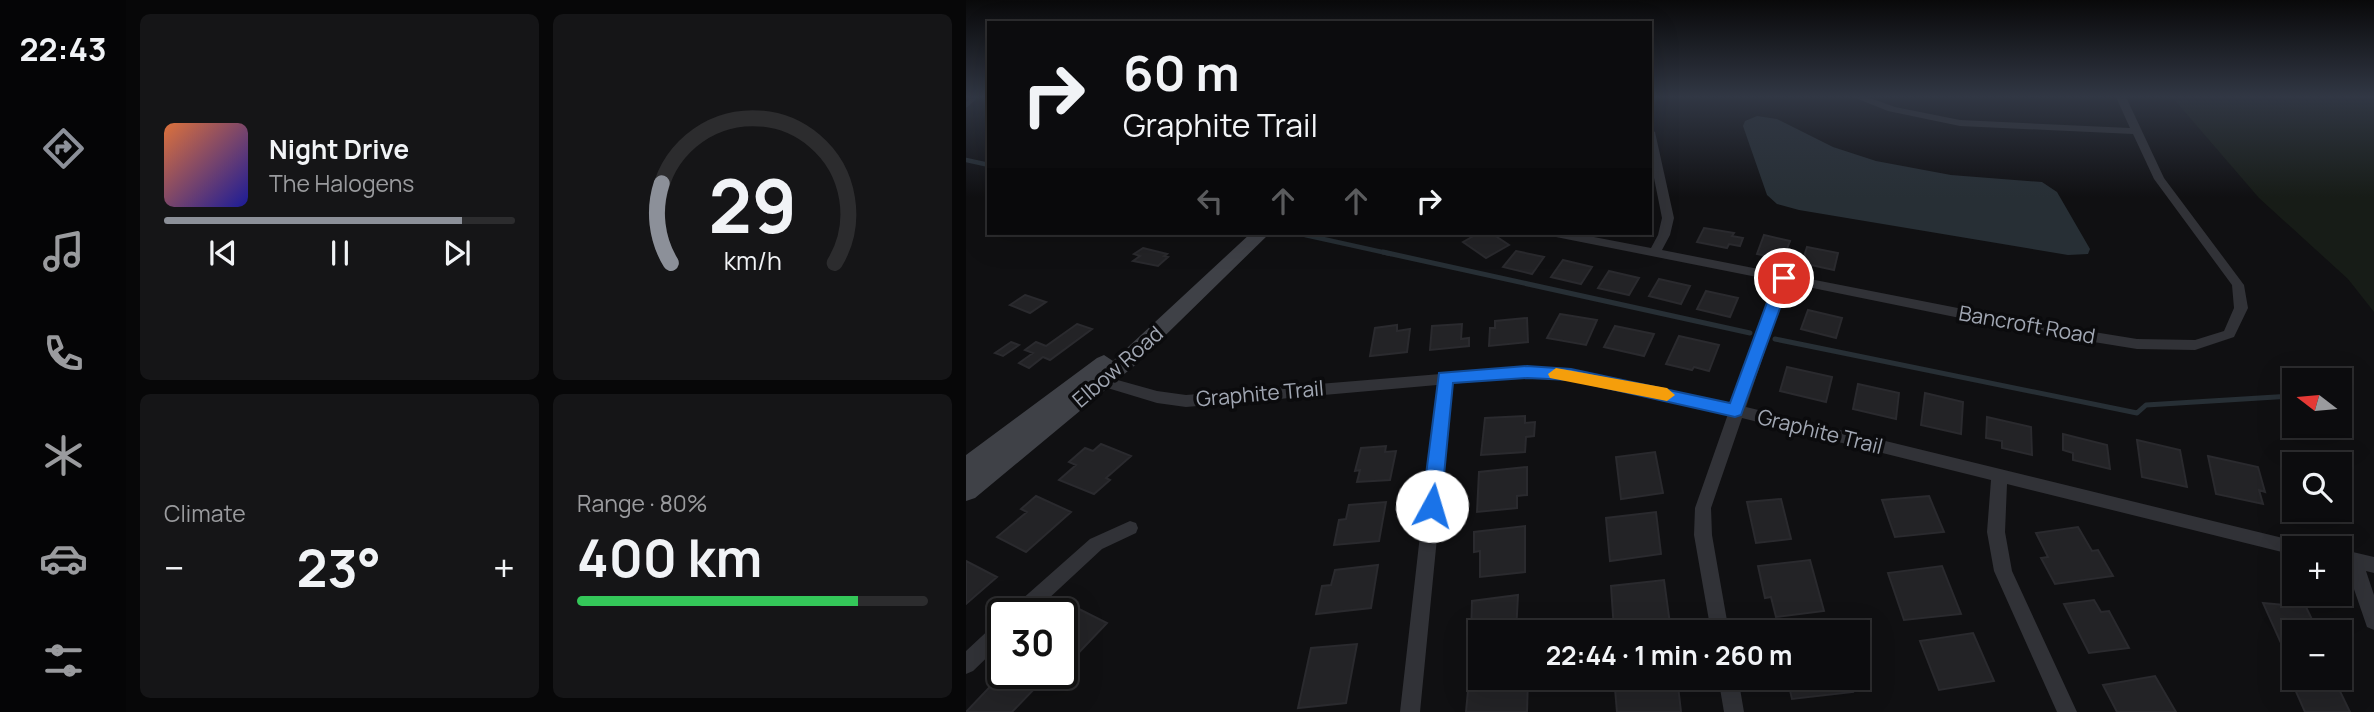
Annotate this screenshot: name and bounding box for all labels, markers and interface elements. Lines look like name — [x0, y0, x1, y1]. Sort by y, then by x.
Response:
text: 22:43 — [19, 27, 107, 71]
text: 60 m — [1123, 39, 1240, 106]
icon: right — [1008, 49, 1099, 140]
text: Graphite Trail — [1123, 103, 1318, 147]
icon: directions — [39, 124, 88, 173]
text: Night Drive — [269, 131, 409, 167]
text: 29 — [708, 156, 797, 256]
text: The Halogens — [269, 167, 414, 199]
icon: left — [1191, 182, 1229, 220]
icon: ahead — [1264, 182, 1302, 220]
icon: ahead — [1337, 182, 1375, 220]
icon: right — [1410, 182, 1448, 220]
icon: music — [39, 227, 88, 276]
icon: previous — [204, 234, 242, 272]
icon: pause — [321, 234, 359, 272]
icon: next — [438, 234, 476, 272]
text: km/h — [723, 243, 782, 278]
pin — [1754, 248, 1814, 308]
icon: arrive — [1765, 259, 1803, 297]
street label: Bancroft Road — [1957, 298, 2098, 350]
street label: Elbow Road — [1066, 319, 1169, 413]
icon: phone — [39, 329, 88, 378]
north arrow — [2282, 368, 2352, 438]
map controls — [2282, 368, 2352, 690]
street label: Graphite Trail — [1195, 373, 1325, 413]
street label: Graphite Trail — [1755, 402, 1886, 460]
icon: climate — [39, 431, 88, 480]
button: search — [2282, 452, 2352, 522]
position arrow — [1395, 469, 1469, 543]
text: Range · 80% — [577, 487, 708, 519]
text: Climate — [164, 497, 246, 529]
text: 400 km — [577, 522, 762, 593]
text: 23° — [297, 532, 381, 603]
icon: car — [39, 534, 88, 583]
button: + — [2282, 536, 2352, 606]
text: − — [164, 541, 185, 593]
text: + — [493, 541, 515, 593]
speed limit sign: 30 — [987, 598, 1078, 689]
button: − — [2282, 620, 2352, 690]
icon: filters — [39, 636, 88, 685]
text: 22:44 · 1 min · 260 m — [1546, 637, 1792, 673]

